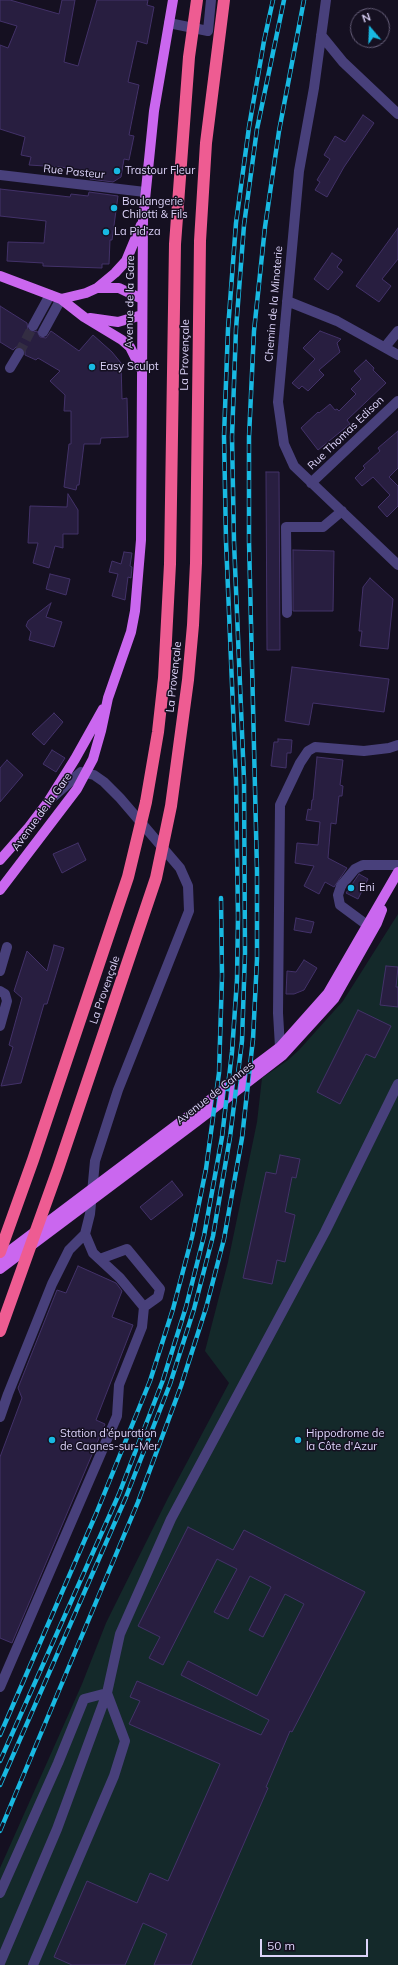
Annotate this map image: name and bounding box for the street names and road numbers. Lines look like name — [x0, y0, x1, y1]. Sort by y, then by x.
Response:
street label: Rue Pasteur — [43, 162, 105, 182]
street label: Chemin de la Minoterie — [262, 246, 286, 362]
street label: Avenue de la Gare — [123, 255, 137, 349]
street label: La Provençale — [178, 319, 192, 391]
street label: Rue Thomas Edison — [305, 393, 387, 473]
street label: La Provençale — [164, 641, 184, 713]
street label: Avenue de la Gare — [9, 770, 75, 854]
street label: La Provençale — [87, 954, 123, 1026]
street label: Avenue de Cannes — [174, 1059, 256, 1127]

